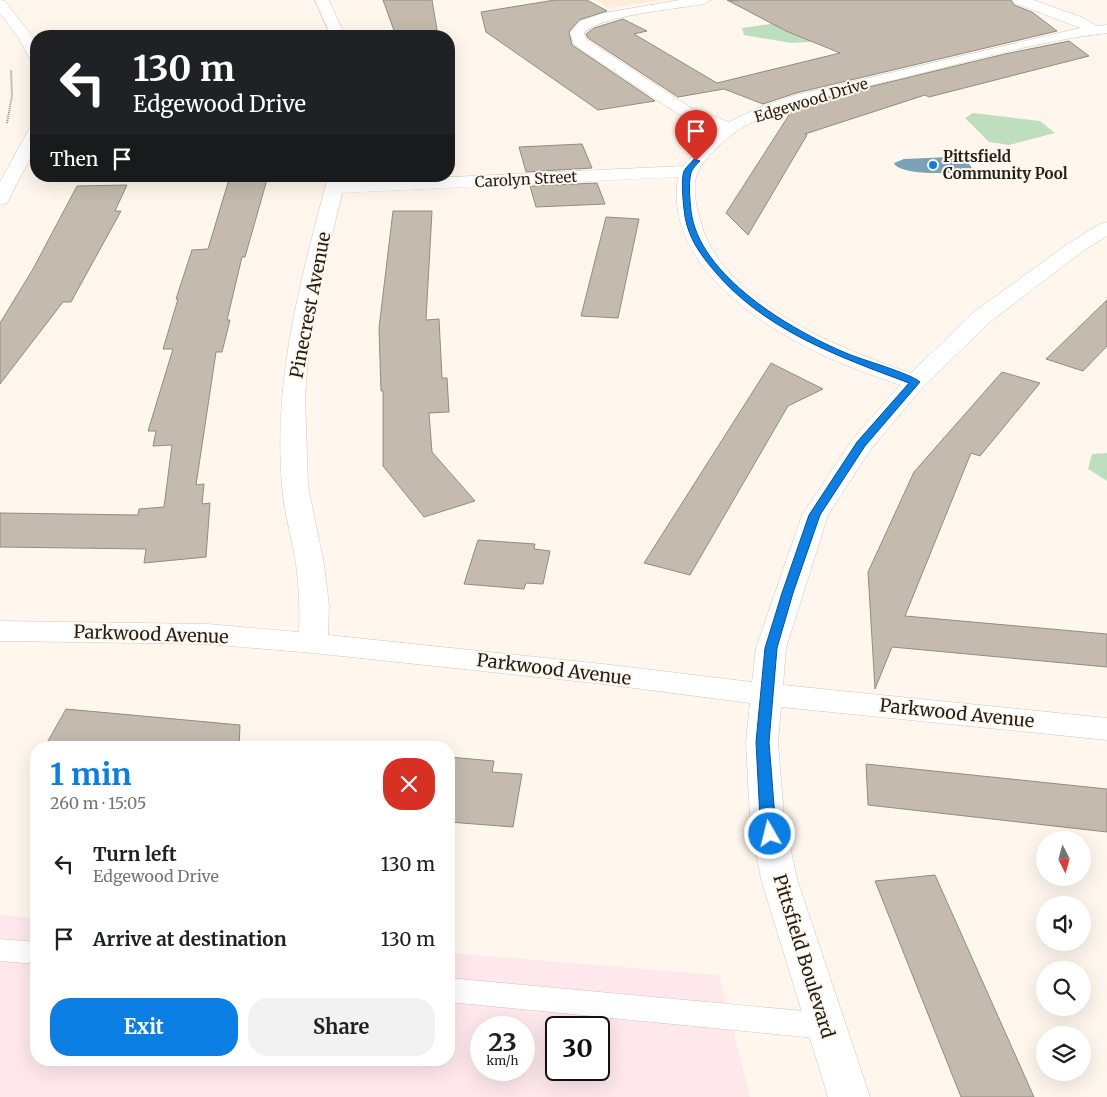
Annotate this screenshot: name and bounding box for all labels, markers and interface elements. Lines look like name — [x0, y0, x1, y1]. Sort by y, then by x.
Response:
text: 130 m — [133, 47, 235, 91]
icon: left — [50, 50, 115, 115]
street label: Edgewood Drive — [752, 74, 870, 126]
text: Edgewood Drive — [133, 90, 306, 118]
pin — [675, 110, 717, 161]
icon: arrive — [682, 117, 710, 145]
icon: arrive — [108, 145, 136, 173]
text: Then — [50, 147, 98, 171]
place label: Pittsfield Community Pool — [943, 147, 1068, 183]
marker: Pittsfield Community Pool — [927, 159, 939, 171]
street label: Carolyn Street — [474, 167, 578, 191]
street label: Pinecrest Avenue — [285, 230, 335, 380]
street label: Parkwood Avenue — [73, 620, 229, 648]
street label: Parkwood Avenue — [475, 648, 633, 690]
street label: Parkwood Avenue — [879, 693, 1035, 733]
text: 1 min — [50, 755, 132, 793]
button: close — [383, 758, 435, 810]
text: 260 m · 15:05 — [50, 793, 146, 813]
position arrow — [743, 807, 795, 859]
north arrow — [1036, 831, 1091, 886]
map controls — [1036, 831, 1091, 1081]
text: Turn left — [93, 842, 177, 866]
icon: left — [50, 850, 78, 878]
text: 130 m — [381, 852, 435, 876]
text: Edgewood Drive — [93, 866, 219, 886]
street label: Pittsfield Boulevard — [768, 871, 840, 1041]
button: sound — [1036, 896, 1091, 951]
icon: arrive — [50, 925, 78, 953]
text: Arrive at destination — [93, 927, 287, 951]
text: 130 m — [381, 927, 435, 951]
button: search — [1036, 961, 1091, 1016]
button: Exit — [50, 998, 238, 1056]
button: Share — [248, 998, 435, 1056]
speed limit sign: 30 — [545, 1016, 610, 1081]
text: 23 — [488, 1026, 517, 1058]
button: layers — [1036, 1026, 1091, 1081]
text: km/h — [487, 1053, 518, 1068]

